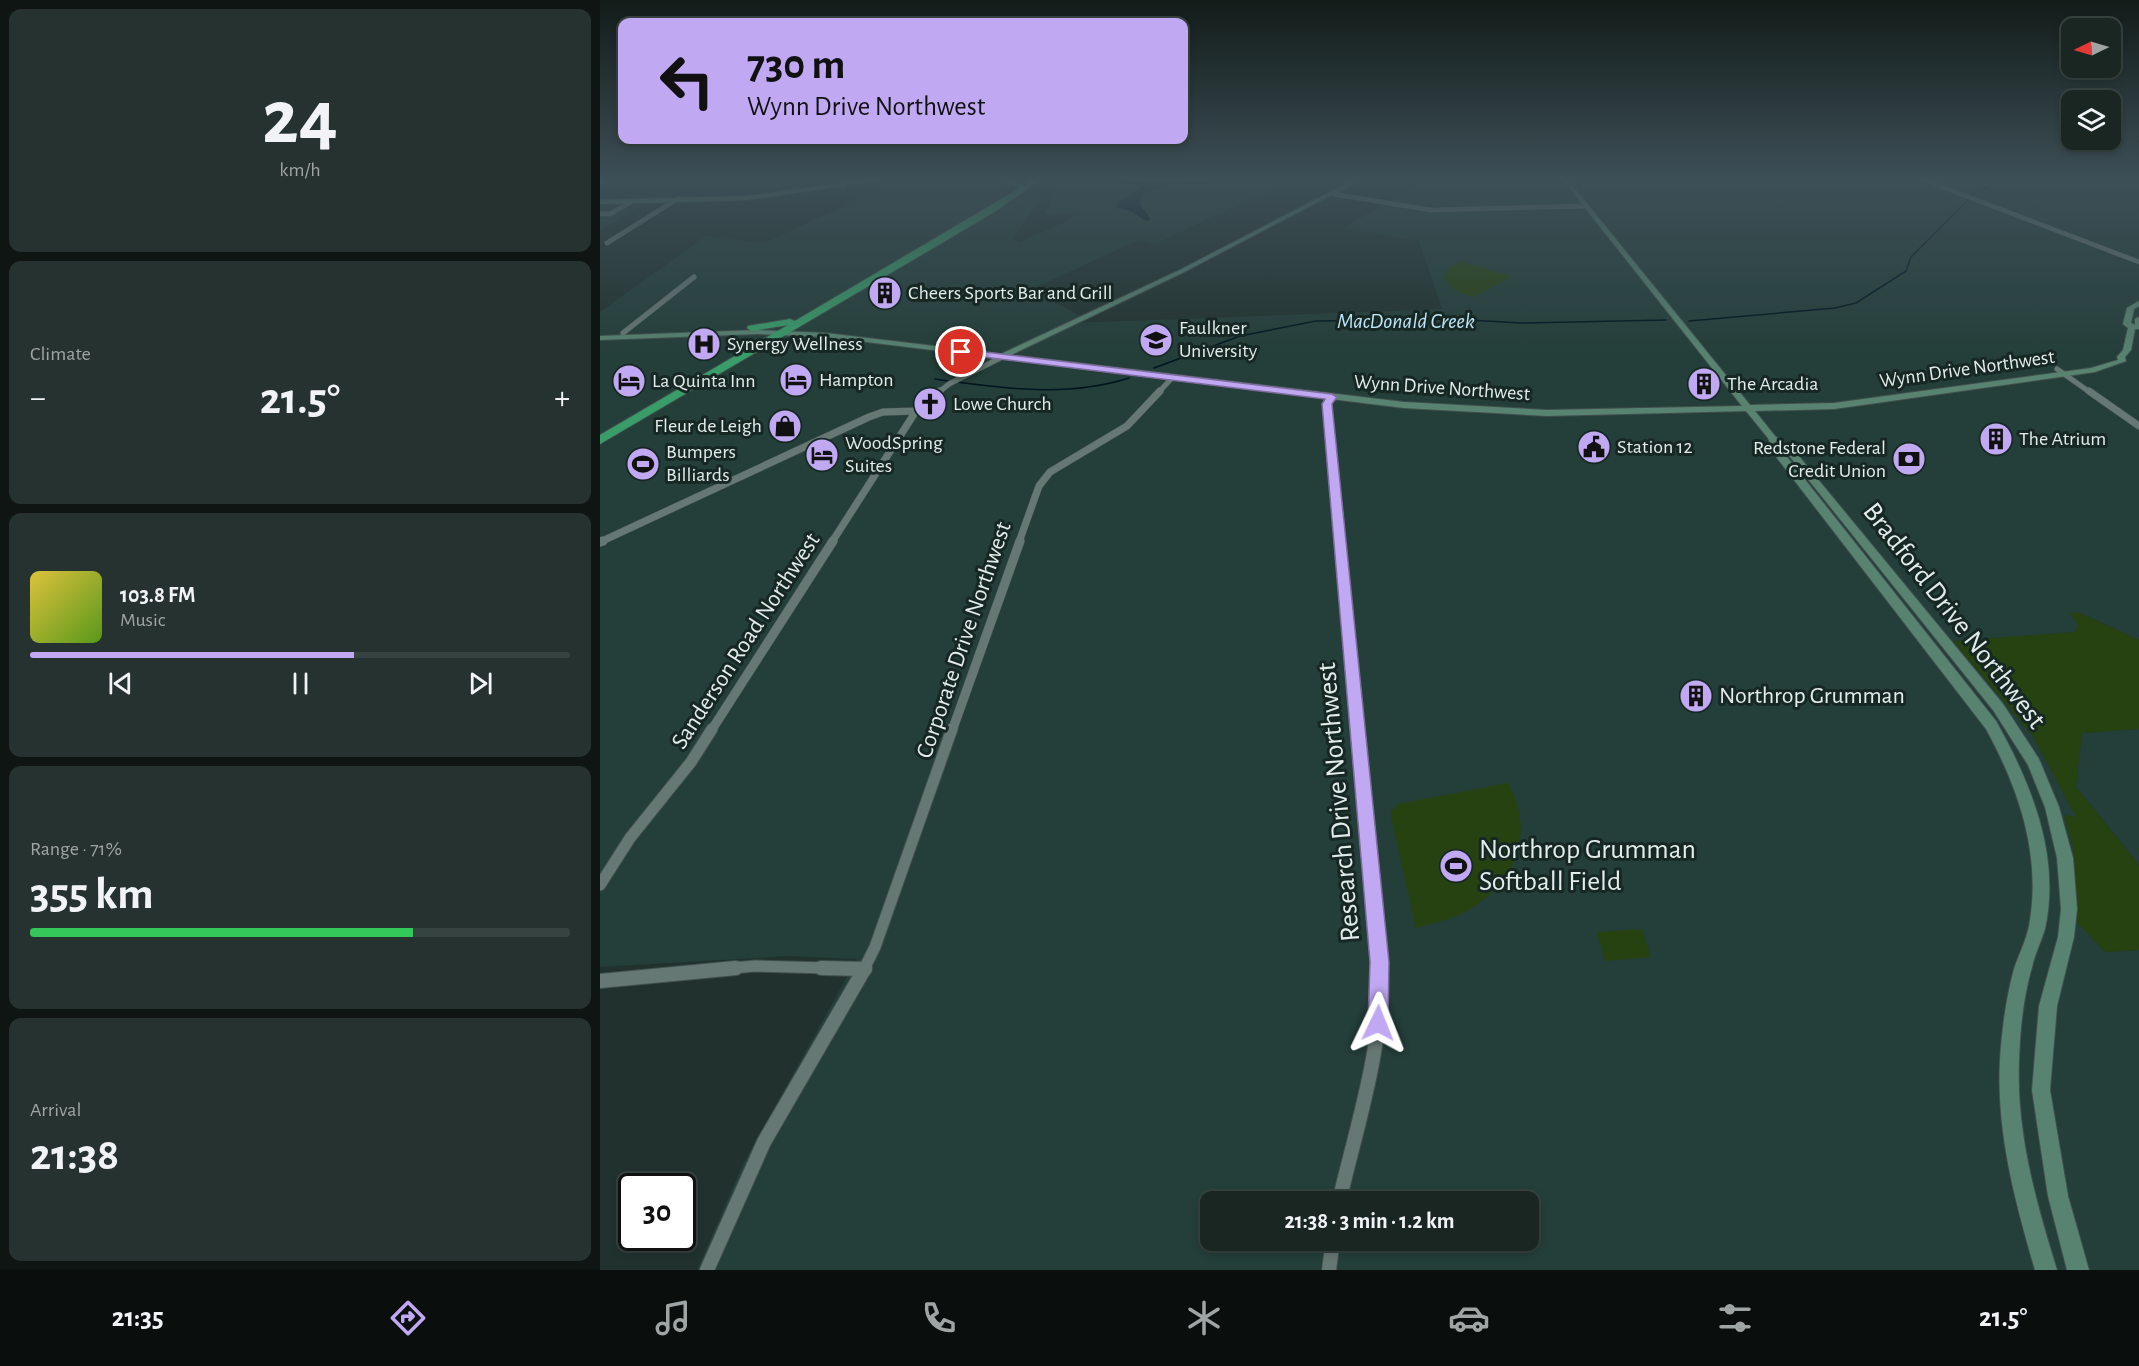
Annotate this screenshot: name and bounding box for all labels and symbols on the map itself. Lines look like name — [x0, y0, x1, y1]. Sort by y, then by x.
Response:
north arrow — [2061, 18, 2121, 78]
building icon: Cheers Sports Bar and Grill — [867, 275, 903, 311]
place label: Cheers Sports Bar and Grill — [908, 283, 1113, 303]
water label: MacDonald Creek — [1337, 310, 1475, 332]
place label: Faulkner University — [1179, 318, 1258, 361]
school or university icon: Faulkner University — [1138, 322, 1174, 358]
hospital icon: Synergy Wellness — [686, 326, 722, 362]
pin — [935, 326, 986, 377]
place label: Synergy Wellness — [727, 334, 863, 354]
street label: Wynn Drive Northwest — [1878, 347, 2056, 391]
hotel icon: Hampton — [778, 362, 814, 398]
hotel icon: La Quinta Inn — [611, 363, 647, 399]
building icon: The Arcadia — [1686, 366, 1722, 402]
place label: Hampton — [819, 370, 894, 390]
place label: La Quinta Inn — [652, 371, 756, 391]
street label: Wynn Drive Northwest — [1353, 372, 1531, 404]
place label: The Arcadia — [1727, 374, 1818, 394]
church icon: Lowe Church — [912, 386, 948, 422]
place label: Lowe Church — [953, 394, 1052, 414]
shop icon: Fleur de Leigh — [767, 408, 803, 444]
place label: Fleur de Leigh — [654, 416, 762, 436]
building icon: The Atrium — [1978, 421, 2014, 457]
public building icon: Station 12 — [1576, 429, 1612, 465]
place label: The Atrium — [2019, 429, 2106, 449]
place label: WoodSpring Suites — [845, 433, 943, 476]
hotel icon: WoodSpring Suites — [804, 437, 840, 473]
place label: Station 12 — [1617, 437, 1693, 457]
place label: Redstone Federal Credit Union — [1753, 438, 1886, 481]
bank icon: Redstone Federal Credit Union — [1891, 441, 1927, 477]
place label: Bumpers Billiards — [666, 442, 736, 485]
sports icon: Bumpers Billiards — [625, 446, 661, 482]
street label: Bradford Drive Northwest — [1857, 498, 2051, 734]
street label: Corporate Drive Northwest — [912, 518, 1016, 761]
street label: Sanderson Road Northwest — [667, 528, 825, 753]
street label: Research Drive Northwest — [1313, 661, 1365, 943]
building icon: Northrop Grumman — [1678, 678, 1714, 714]
place label: Northrop Grumman — [1719, 684, 1905, 708]
place label: Northrop Grumman Softball Field — [1479, 836, 1696, 896]
sports icon: Northrop Grumman Softball Field — [1438, 848, 1474, 884]
position arrow — [1346, 991, 1410, 1055]
speed limit sign: 30 — [618, 1173, 696, 1251]

